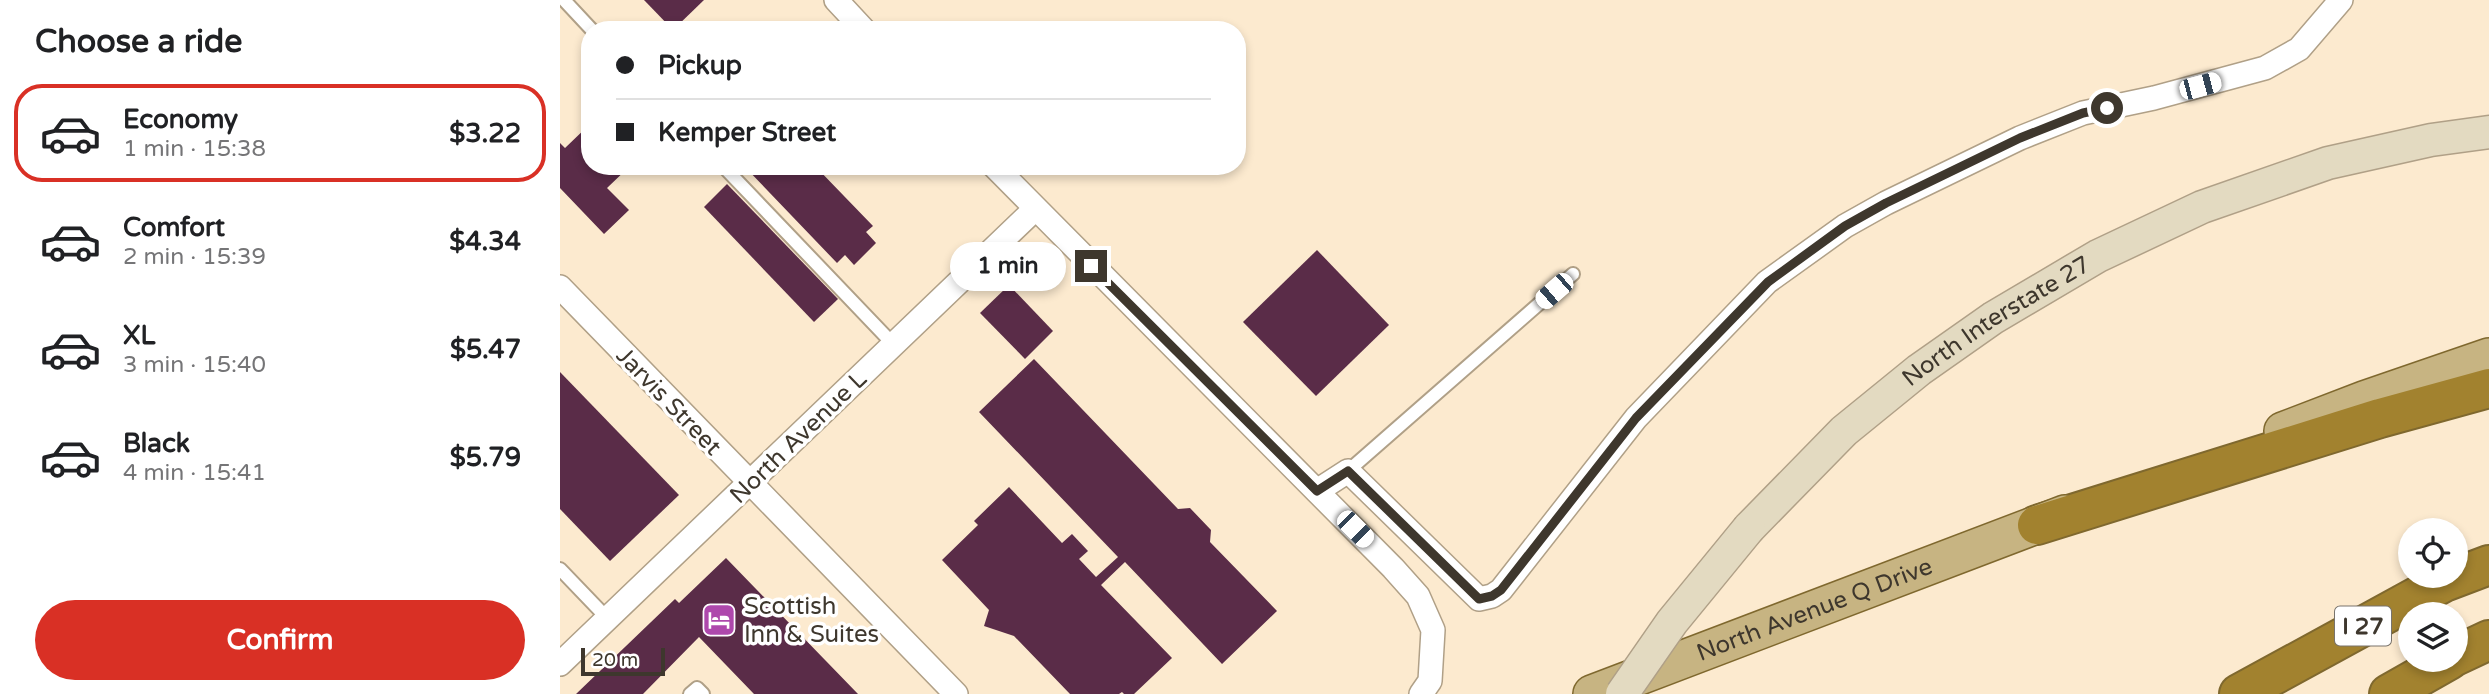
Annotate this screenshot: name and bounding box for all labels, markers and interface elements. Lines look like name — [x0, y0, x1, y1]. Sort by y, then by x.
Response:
text: Choose a ride — [35, 23, 242, 61]
text: Pickup — [658, 50, 742, 81]
car — [2177, 70, 2224, 102]
route start — [2091, 92, 2123, 124]
icon: car — [39, 102, 102, 165]
text: Economy — [123, 104, 238, 135]
text: Kemper Street — [658, 117, 836, 148]
text: $3.22 — [449, 118, 521, 149]
text: 1 min · 15:38 — [123, 135, 266, 163]
icon: car — [39, 210, 102, 273]
text: Comfort — [123, 212, 225, 243]
text: $4.34 — [449, 226, 521, 257]
callout: 1 min — [951, 242, 1066, 290]
text: 2 min · 15:39 — [123, 243, 266, 271]
route end — [1075, 250, 1107, 282]
street label: North Interstate 27 — [1897, 250, 2096, 393]
text: 1 min — [977, 252, 1039, 280]
car — [1532, 269, 1577, 313]
icon: car — [39, 318, 102, 381]
text: XL — [123, 320, 155, 351]
text: $5.47 — [450, 334, 521, 365]
street label: Jarvis Street — [610, 341, 727, 461]
text: 3 min · 15:40 — [123, 351, 266, 379]
street label: North Avenue L — [724, 365, 873, 510]
icon: car — [39, 426, 102, 489]
text: Black — [123, 428, 190, 459]
text: $5.79 — [450, 442, 521, 473]
text: 4 min · 15:41 — [123, 459, 266, 487]
car — [1333, 507, 1378, 551]
map controls — [2398, 518, 2468, 672]
button: locate — [2398, 518, 2468, 588]
street label: North Avenue Q Drive — [1693, 552, 1937, 668]
place label: Scottish Inn & Suites — [744, 592, 879, 649]
button: Confirm — [35, 600, 525, 680]
hotel icon: Scottish Inn & Suites — [700, 601, 738, 639]
button: layers — [2398, 602, 2468, 672]
road number: I 27 — [2335, 606, 2391, 646]
scale bar — [581, 645, 665, 677]
text: 20 m — [592, 649, 638, 671]

